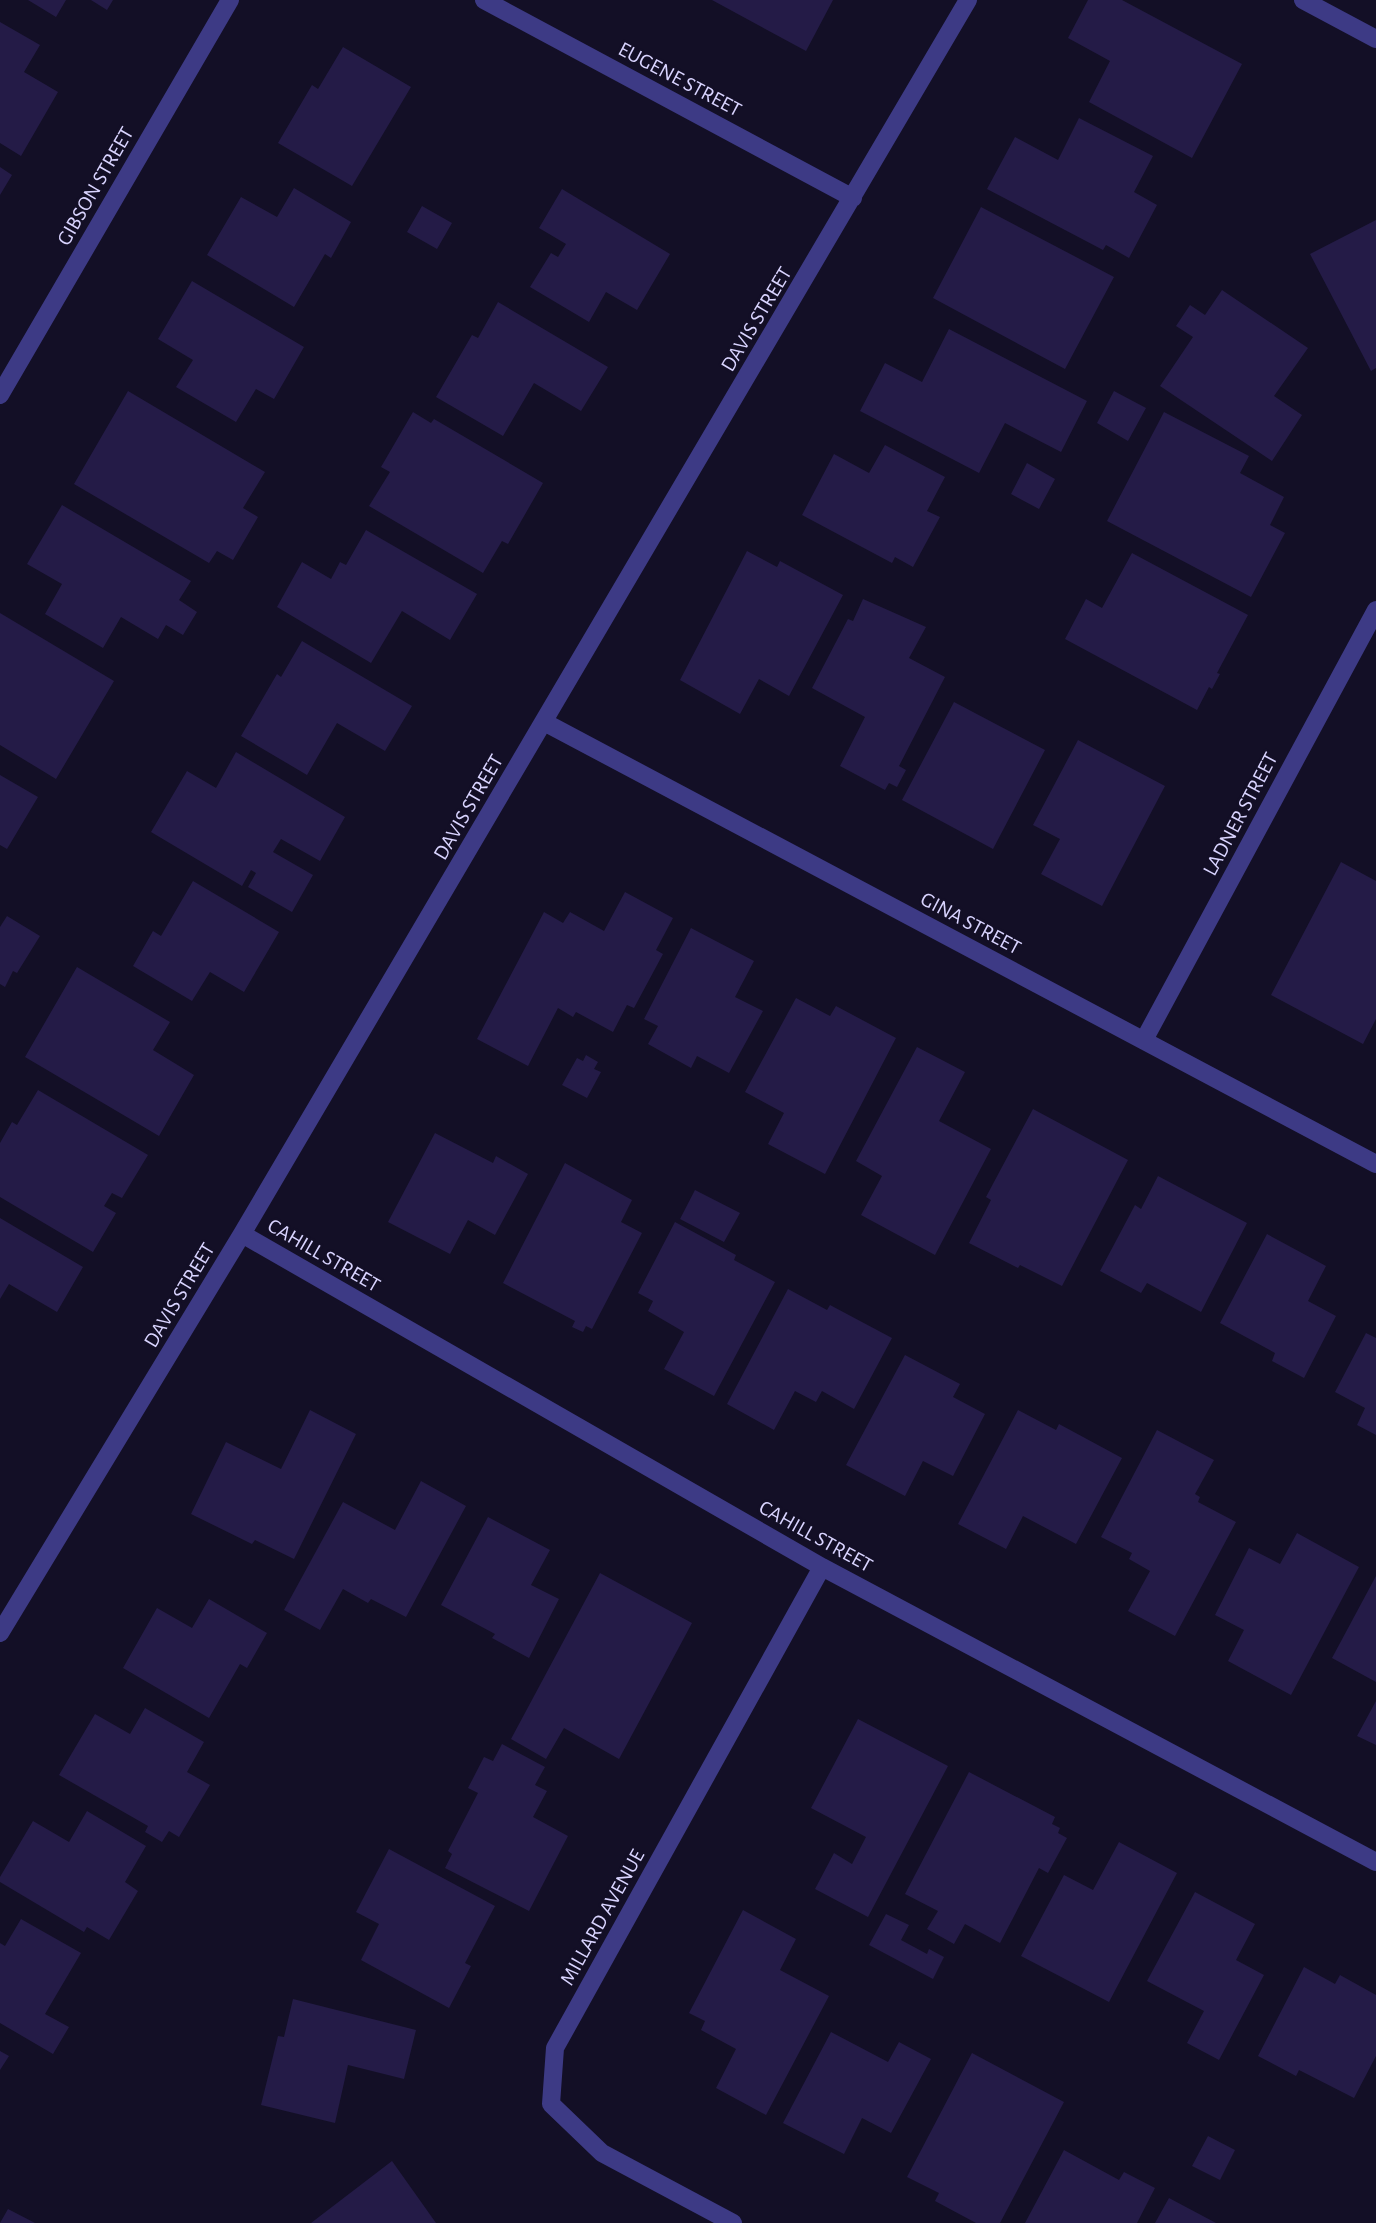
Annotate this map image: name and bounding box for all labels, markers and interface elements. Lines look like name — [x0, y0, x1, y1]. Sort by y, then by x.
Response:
street label: EUGENE STREET — [615, 38, 745, 121]
street label: GIBSON STREET — [53, 124, 138, 249]
street label: DAVIS STREET — [717, 263, 796, 375]
street label: LADNER STREET — [1199, 749, 1282, 879]
street label: DAVIS STREET — [430, 751, 507, 864]
street label: GINA STREET — [917, 888, 1024, 959]
street label: CAHILL STREET — [264, 1215, 384, 1296]
street label: DAVIS STREET — [140, 1239, 219, 1351]
street label: CAHILL STREET — [756, 1497, 876, 1576]
street label: MILLARD AVENUE — [556, 1846, 648, 1989]

